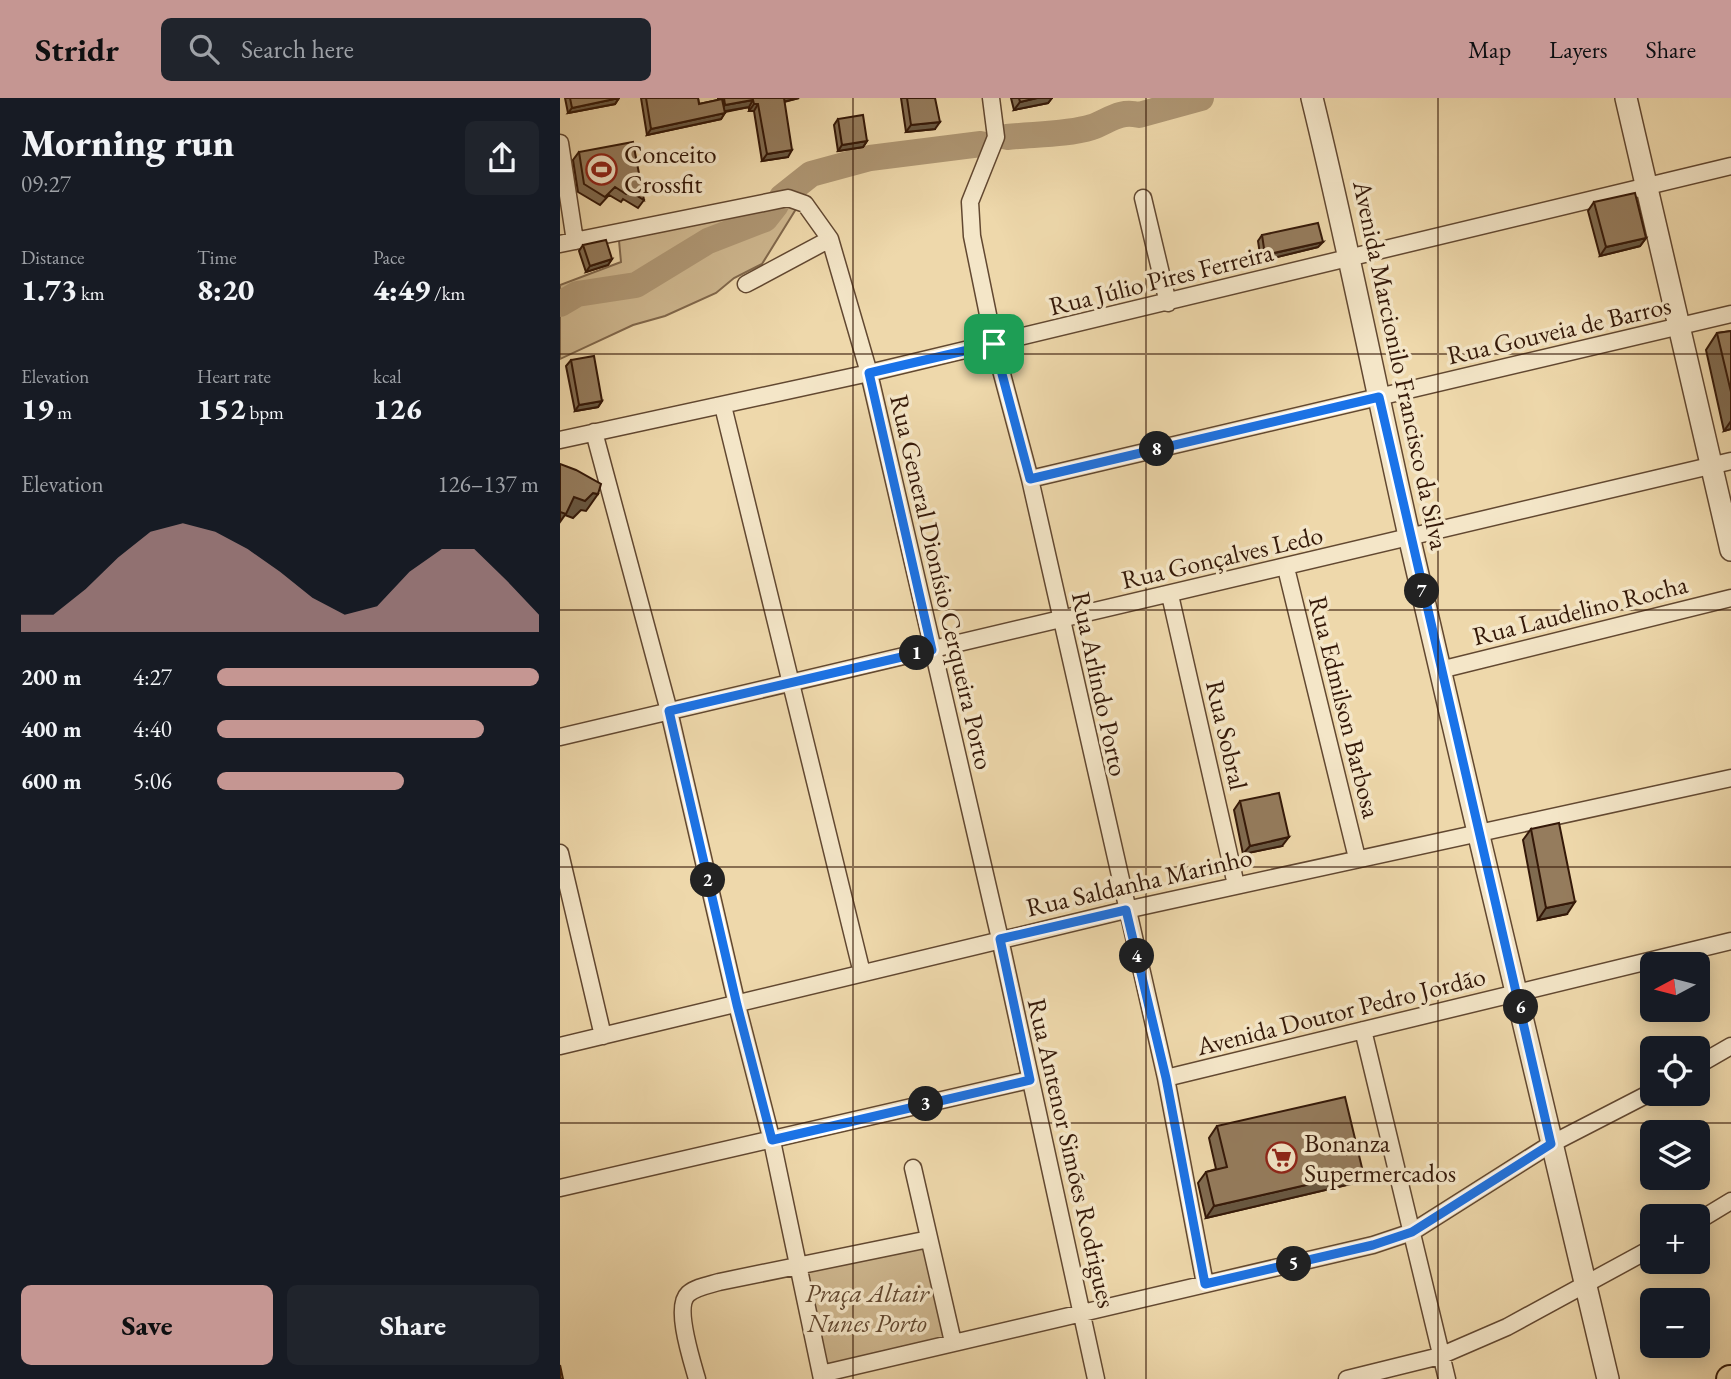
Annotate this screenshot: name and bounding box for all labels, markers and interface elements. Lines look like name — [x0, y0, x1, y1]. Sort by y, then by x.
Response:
search box — [161, 18, 651, 81]
text: Stridr — [35, 28, 119, 71]
icon: search — [185, 30, 223, 68]
text: Search here — [241, 32, 354, 66]
text: Map — [1468, 34, 1511, 65]
text: Layers — [1549, 34, 1608, 65]
text: Share — [1646, 34, 1696, 65]
text: Morning run — [21, 118, 234, 167]
button: share — [465, 121, 539, 195]
place label: Conceito Crossfit — [624, 137, 717, 201]
sports icon: Conceito Crossfit — [584, 152, 618, 186]
text: 09:27 — [21, 169, 71, 199]
street label: Avenida Marcionilo Francisco da Silva — [1345, 176, 1457, 553]
street label: Rua Júlio Pires Ferreira — [1045, 235, 1277, 323]
text: Distance — [21, 245, 84, 270]
text: Time — [197, 245, 237, 270]
text: Pace — [373, 245, 405, 270]
text: 1.73 — [21, 270, 77, 309]
text: 8:20 — [197, 270, 254, 309]
text: 4:49 — [373, 270, 430, 309]
text: km — [77, 281, 105, 306]
text: /km — [430, 281, 465, 306]
street label: Rua Gouveia de Barros — [1444, 288, 1674, 372]
pin — [964, 314, 1024, 374]
icon: arrive — [975, 325, 1013, 363]
text: Elevation — [21, 364, 89, 389]
text: Heart rate — [197, 364, 271, 389]
text: kcal — [373, 364, 402, 389]
text: 19 — [21, 389, 53, 428]
text: 152 — [197, 389, 246, 428]
text: 126 — [373, 389, 422, 428]
street label: Rua General Dionísio Cerqueira Porto — [882, 391, 1002, 773]
text: m — [53, 400, 72, 425]
text: bpm — [246, 400, 284, 425]
pin: 8 — [1140, 432, 1174, 466]
text: 8 — [1151, 436, 1162, 461]
text: Elevation — [21, 469, 104, 499]
text: 126–137 m — [438, 469, 539, 499]
street label: Rua Gonçalves Ledo — [1118, 517, 1326, 597]
street label: Rua Laudelino Rocha — [1469, 567, 1692, 653]
pin: 7 — [1404, 574, 1440, 608]
text: 7 — [1416, 578, 1427, 603]
street label: Rua Arlindo Porto — [1064, 589, 1136, 779]
street label: Rua Edmilson Barbosa — [1301, 593, 1389, 822]
pin: 1 — [900, 636, 934, 670]
text: 1 — [911, 640, 922, 665]
text: 200 m — [21, 662, 82, 692]
text: 4:27 — [133, 662, 172, 692]
street label: Rua Sobral — [1198, 677, 1256, 793]
text: 400 m — [21, 714, 82, 744]
text: 4:40 — [133, 714, 172, 744]
text: 600 m — [21, 766, 82, 796]
text: 5:06 — [133, 766, 172, 796]
street label: Rua Saldanha Marinho — [1023, 839, 1255, 925]
pin: 2 — [690, 862, 726, 898]
text: 2 — [702, 867, 713, 892]
pin: 4 — [1120, 938, 1154, 974]
text: 4 — [1131, 943, 1142, 968]
north arrow — [1640, 952, 1710, 1022]
map controls — [1640, 952, 1710, 1358]
street label: Avenida Doutor Pedro Jordão — [1192, 959, 1489, 1064]
pin: 6 — [1504, 990, 1538, 1024]
text: 6 — [1515, 994, 1526, 1019]
street label: Rua Antenor Simões Rodrigues — [1020, 995, 1124, 1311]
button: locate — [1640, 1036, 1710, 1106]
pin: 3 — [908, 1086, 944, 1122]
text: 3 — [920, 1091, 931, 1116]
button: layers — [1640, 1120, 1710, 1190]
place label: Bonanza Supermercados — [1304, 1126, 1456, 1190]
supermarket icon: Bonanza Supermercados — [1264, 1141, 1298, 1175]
button: + — [1640, 1204, 1710, 1274]
pin: 5 — [1276, 1246, 1312, 1282]
text: 5 — [1288, 1251, 1299, 1276]
park label: Praça Altair Nunes Porto — [805, 1276, 930, 1340]
button: Save — [21, 1285, 273, 1365]
button: Share — [287, 1285, 539, 1365]
button: − — [1640, 1288, 1710, 1358]

